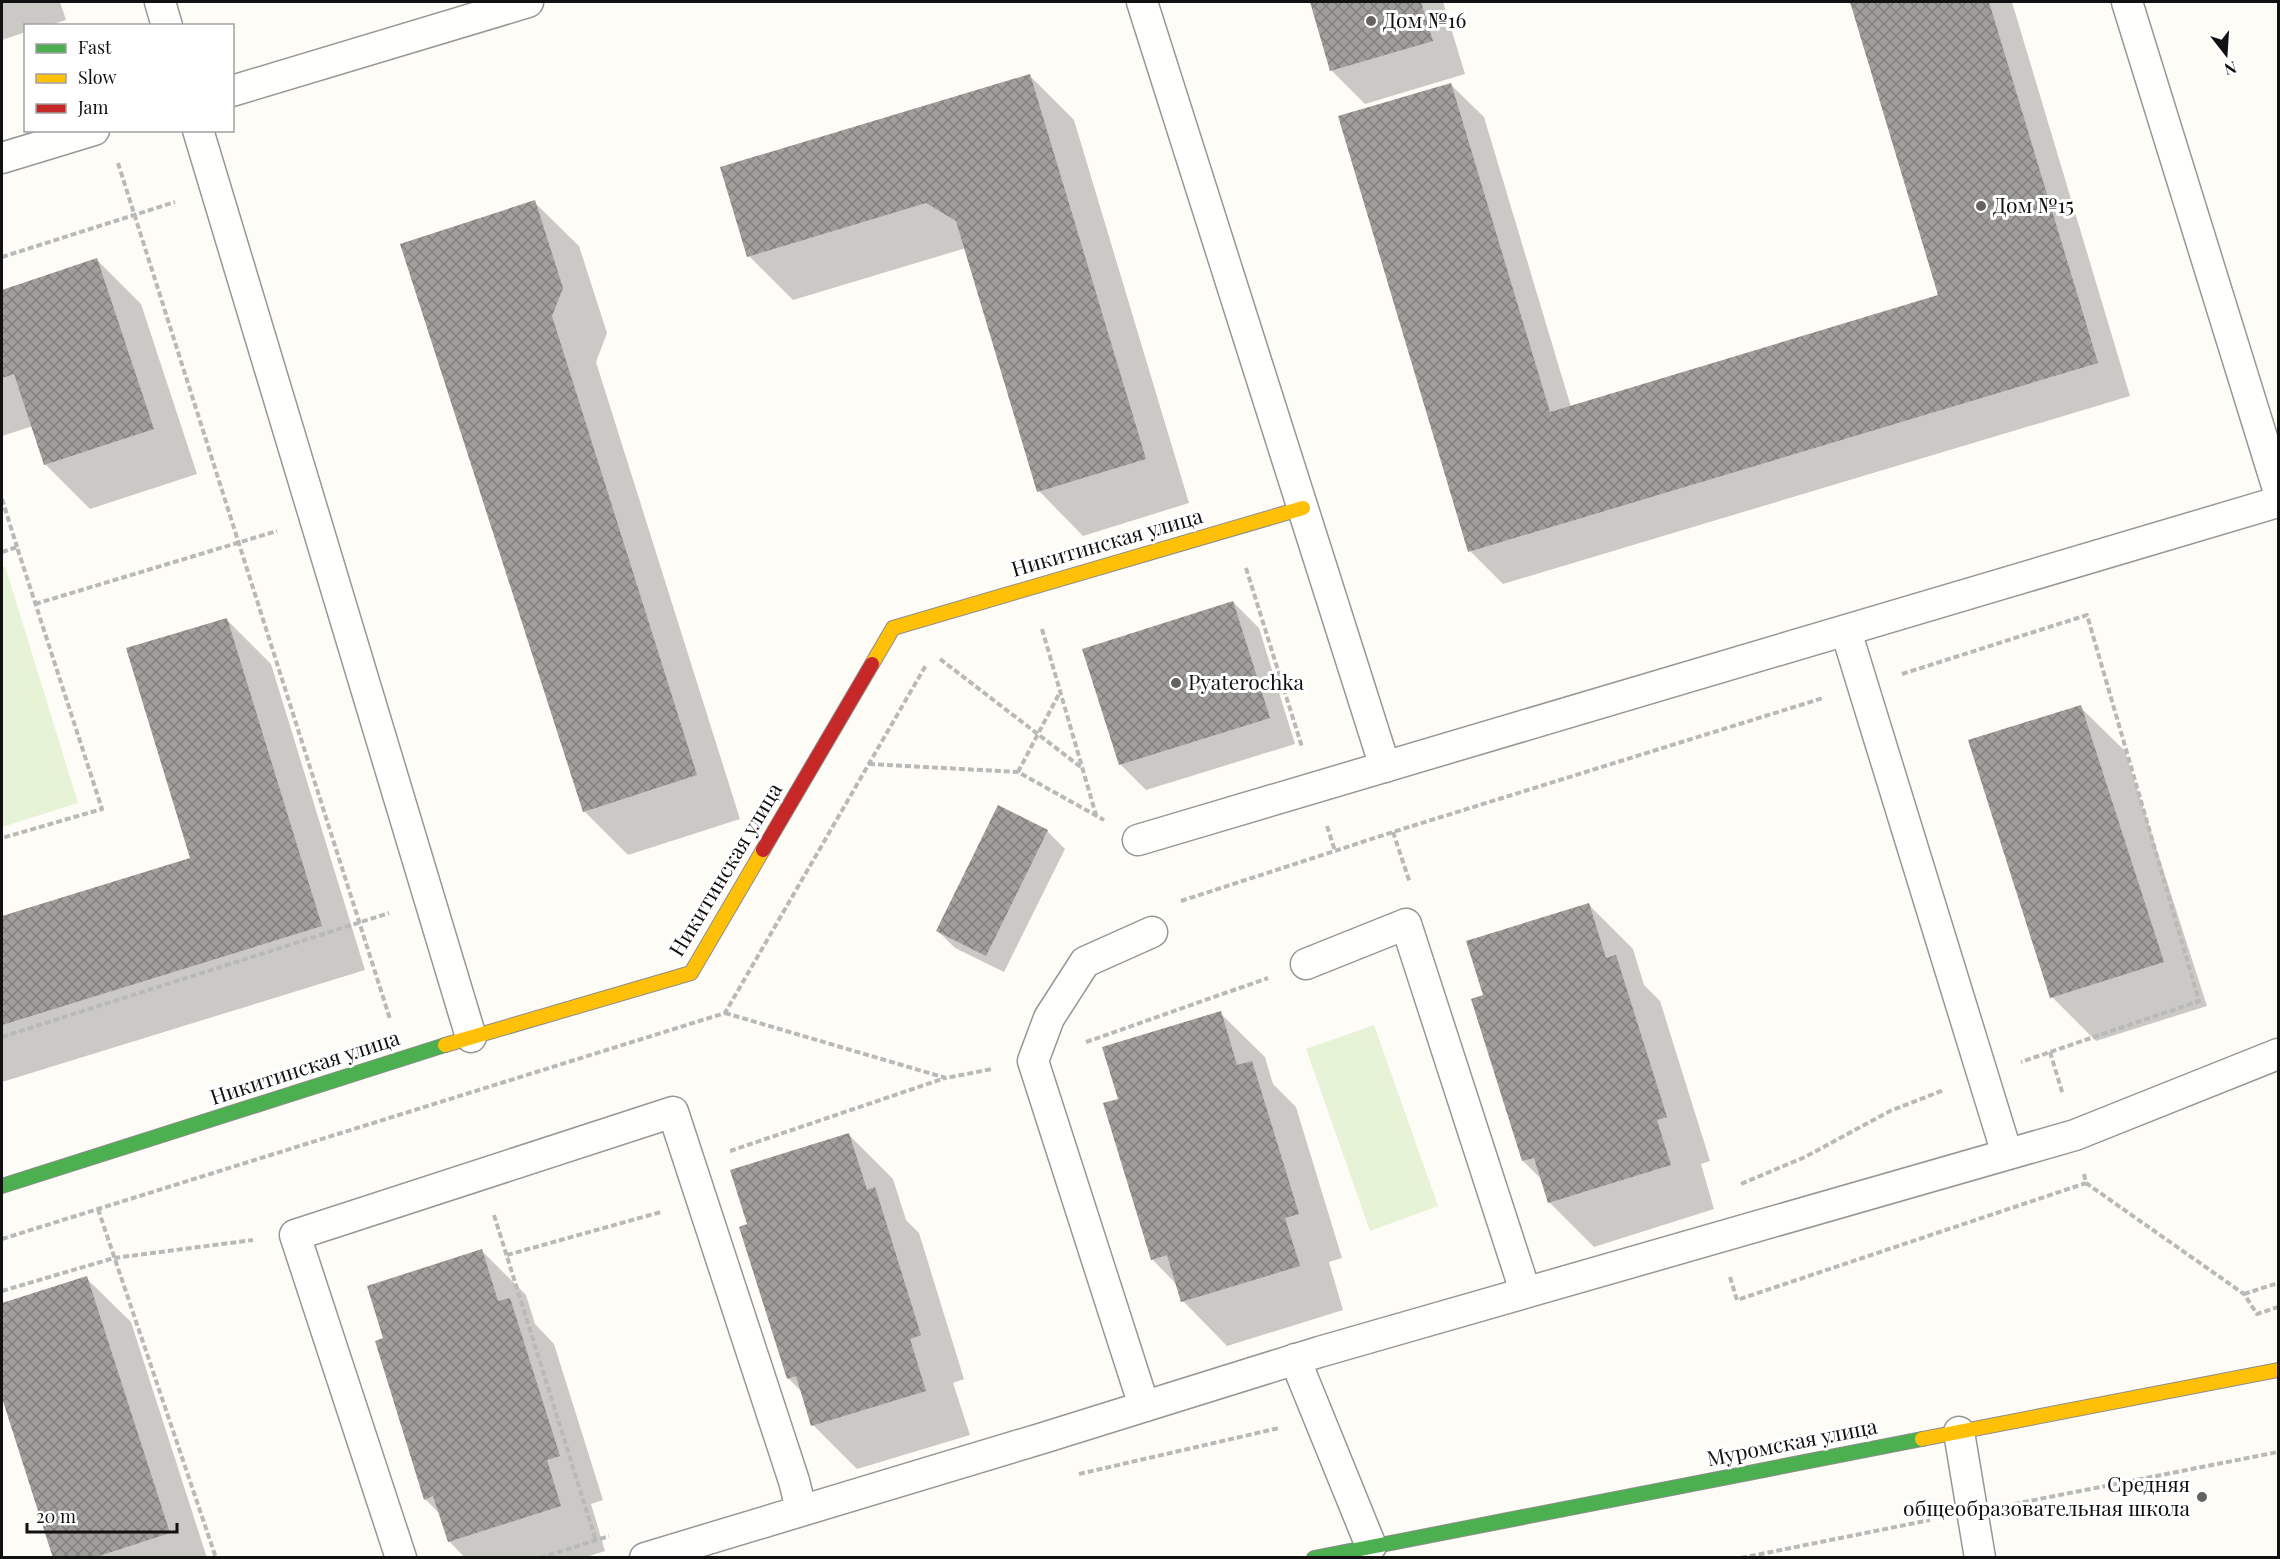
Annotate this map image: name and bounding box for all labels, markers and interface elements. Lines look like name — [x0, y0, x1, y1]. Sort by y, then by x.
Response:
place label: Дом №16 — [1383, 5, 1467, 33]
marker: Дом №16 — [1364, 14, 1378, 28]
legend — [24, 24, 234, 132]
north arrow — [2196, 24, 2256, 84]
text: Fast — [78, 35, 112, 59]
text: N — [2222, 57, 2239, 81]
text: Slow — [78, 65, 116, 89]
text: Jam — [77, 95, 108, 119]
place label: Дом №15 — [1993, 190, 2074, 218]
marker: Дом №15 — [1974, 199, 1988, 213]
street label: Никитинская улица — [1008, 500, 1206, 582]
place label: Pyaterochka — [1188, 667, 1305, 695]
marker: Pyaterochka — [1169, 676, 1183, 690]
street label: Никитинская улица — [661, 777, 787, 961]
street label: Никитинская улица — [206, 1022, 403, 1110]
street label: Муромская улица — [1704, 1411, 1880, 1471]
place label: Средняя общеобразовательная школа — [1903, 1469, 2191, 1521]
marker: Средняя общеобразовательная школа — [2195, 1490, 2209, 1504]
scale bar — [27, 1496, 177, 1534]
text: 20 m — [36, 1504, 76, 1528]

